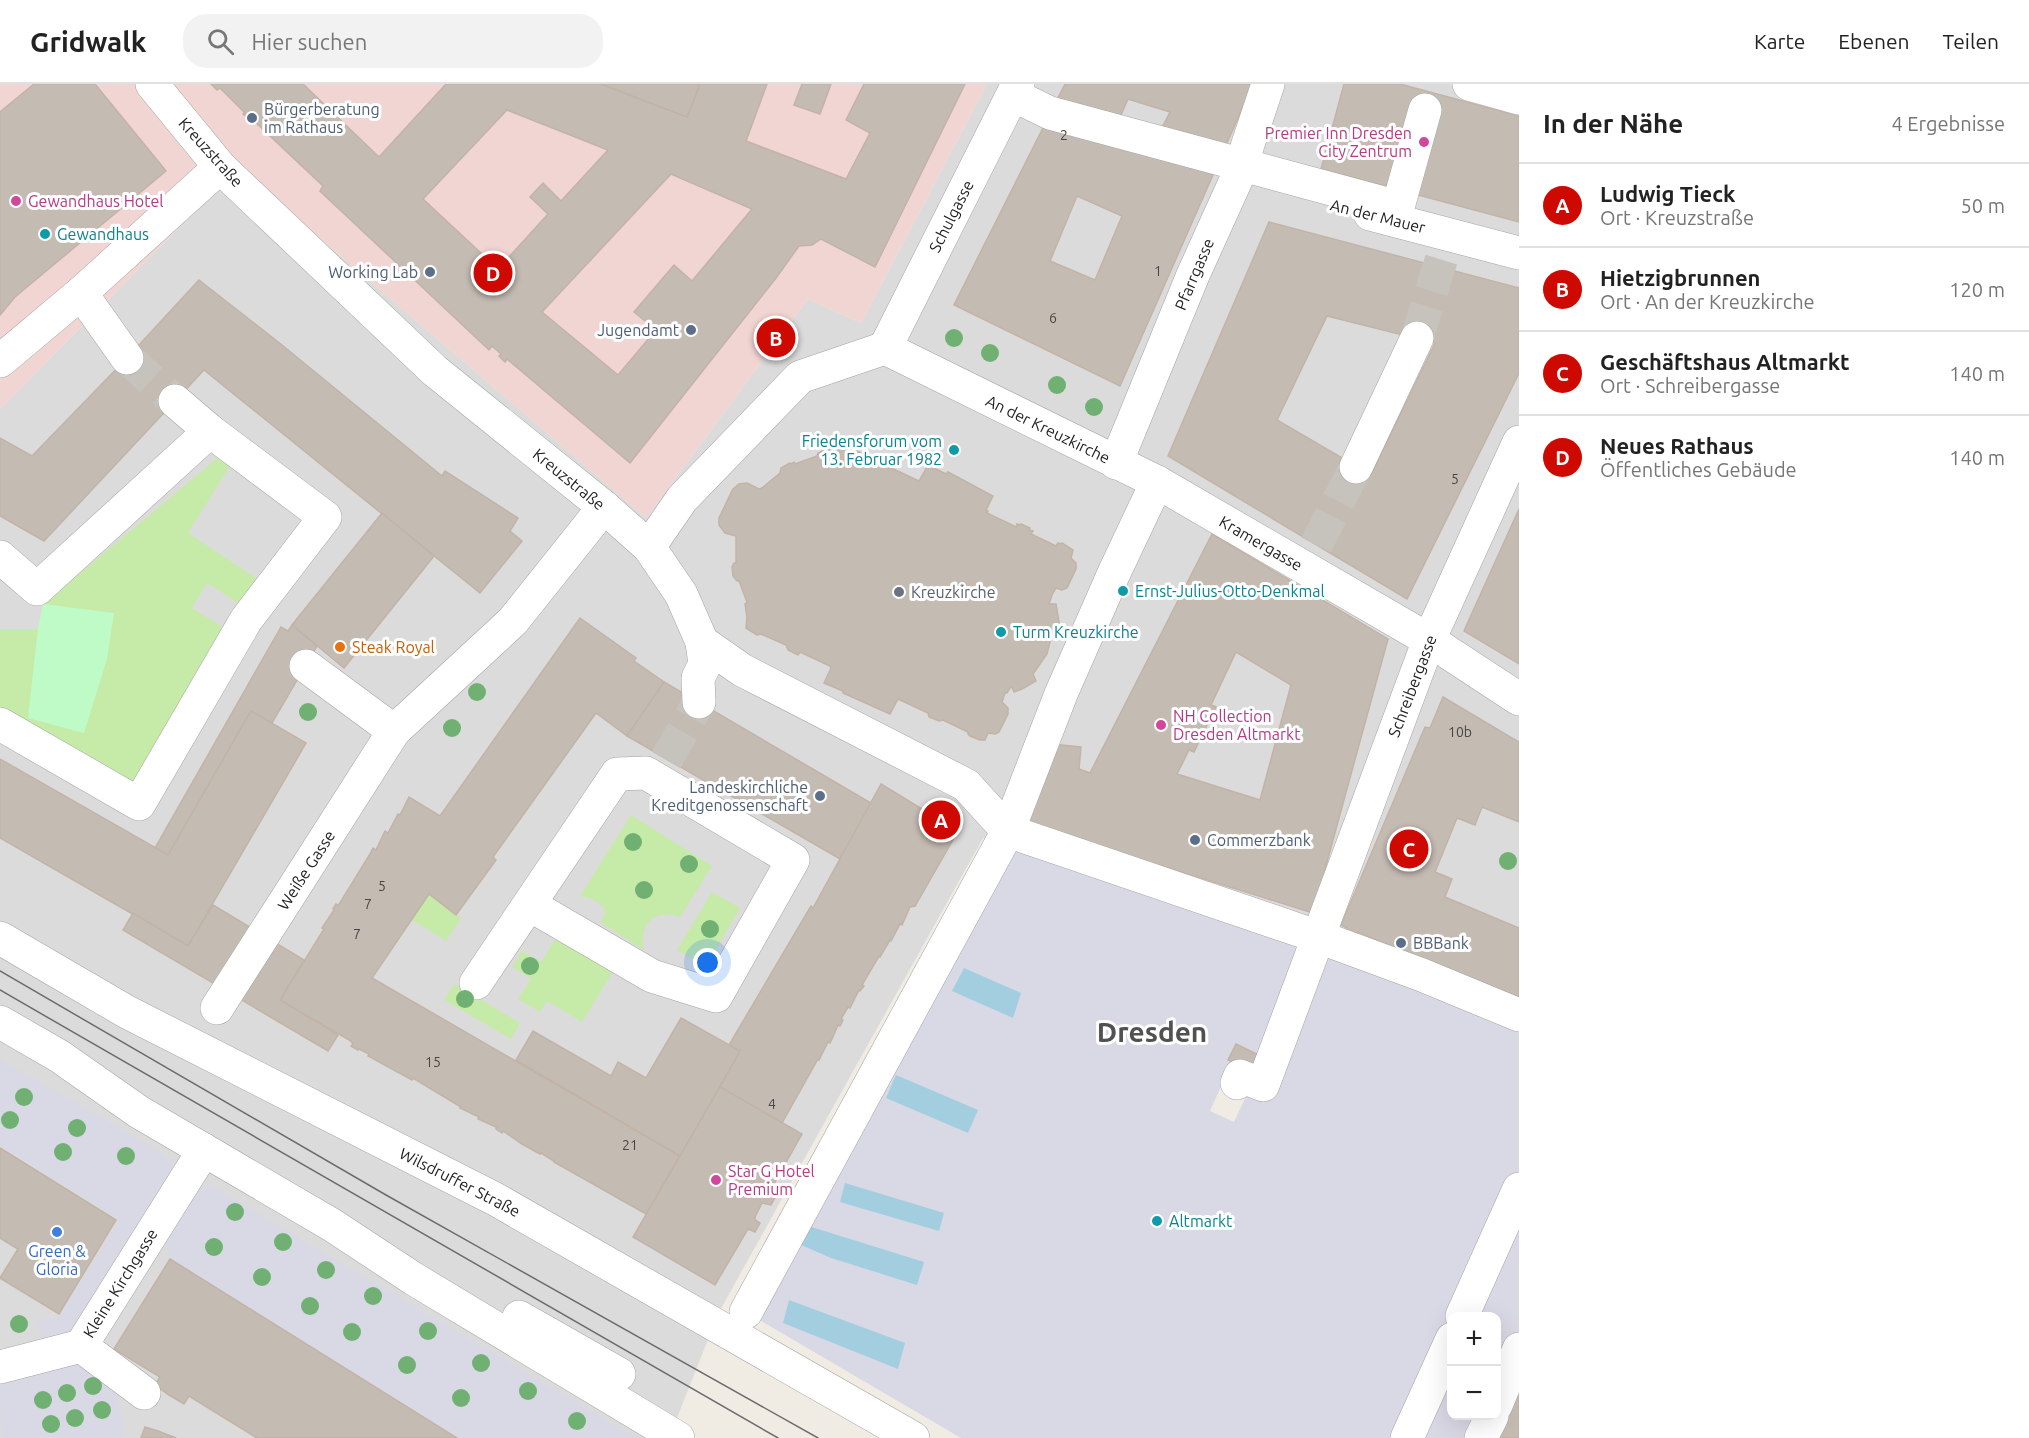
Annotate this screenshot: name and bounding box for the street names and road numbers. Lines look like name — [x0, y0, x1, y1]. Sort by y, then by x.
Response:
street label: Kreuzstraße — [175, 114, 247, 190]
street label: Schulgasse — [925, 177, 977, 255]
street label: An der Mauer — [1329, 196, 1427, 236]
street label: Pfarrgasse — [1171, 235, 1217, 313]
street label: An der Kreuzkirche — [983, 391, 1113, 467]
street label: Kreuzstraße — [529, 445, 609, 513]
street label: Kramergasse — [1216, 512, 1306, 574]
street label: Schreibergasse — [1384, 632, 1440, 740]
street label: Weiße Gasse — [274, 827, 338, 913]
street label: Wilsdruffer Straße — [397, 1144, 523, 1220]
street label: Kleine Kirchgasse — [79, 1225, 161, 1341]

